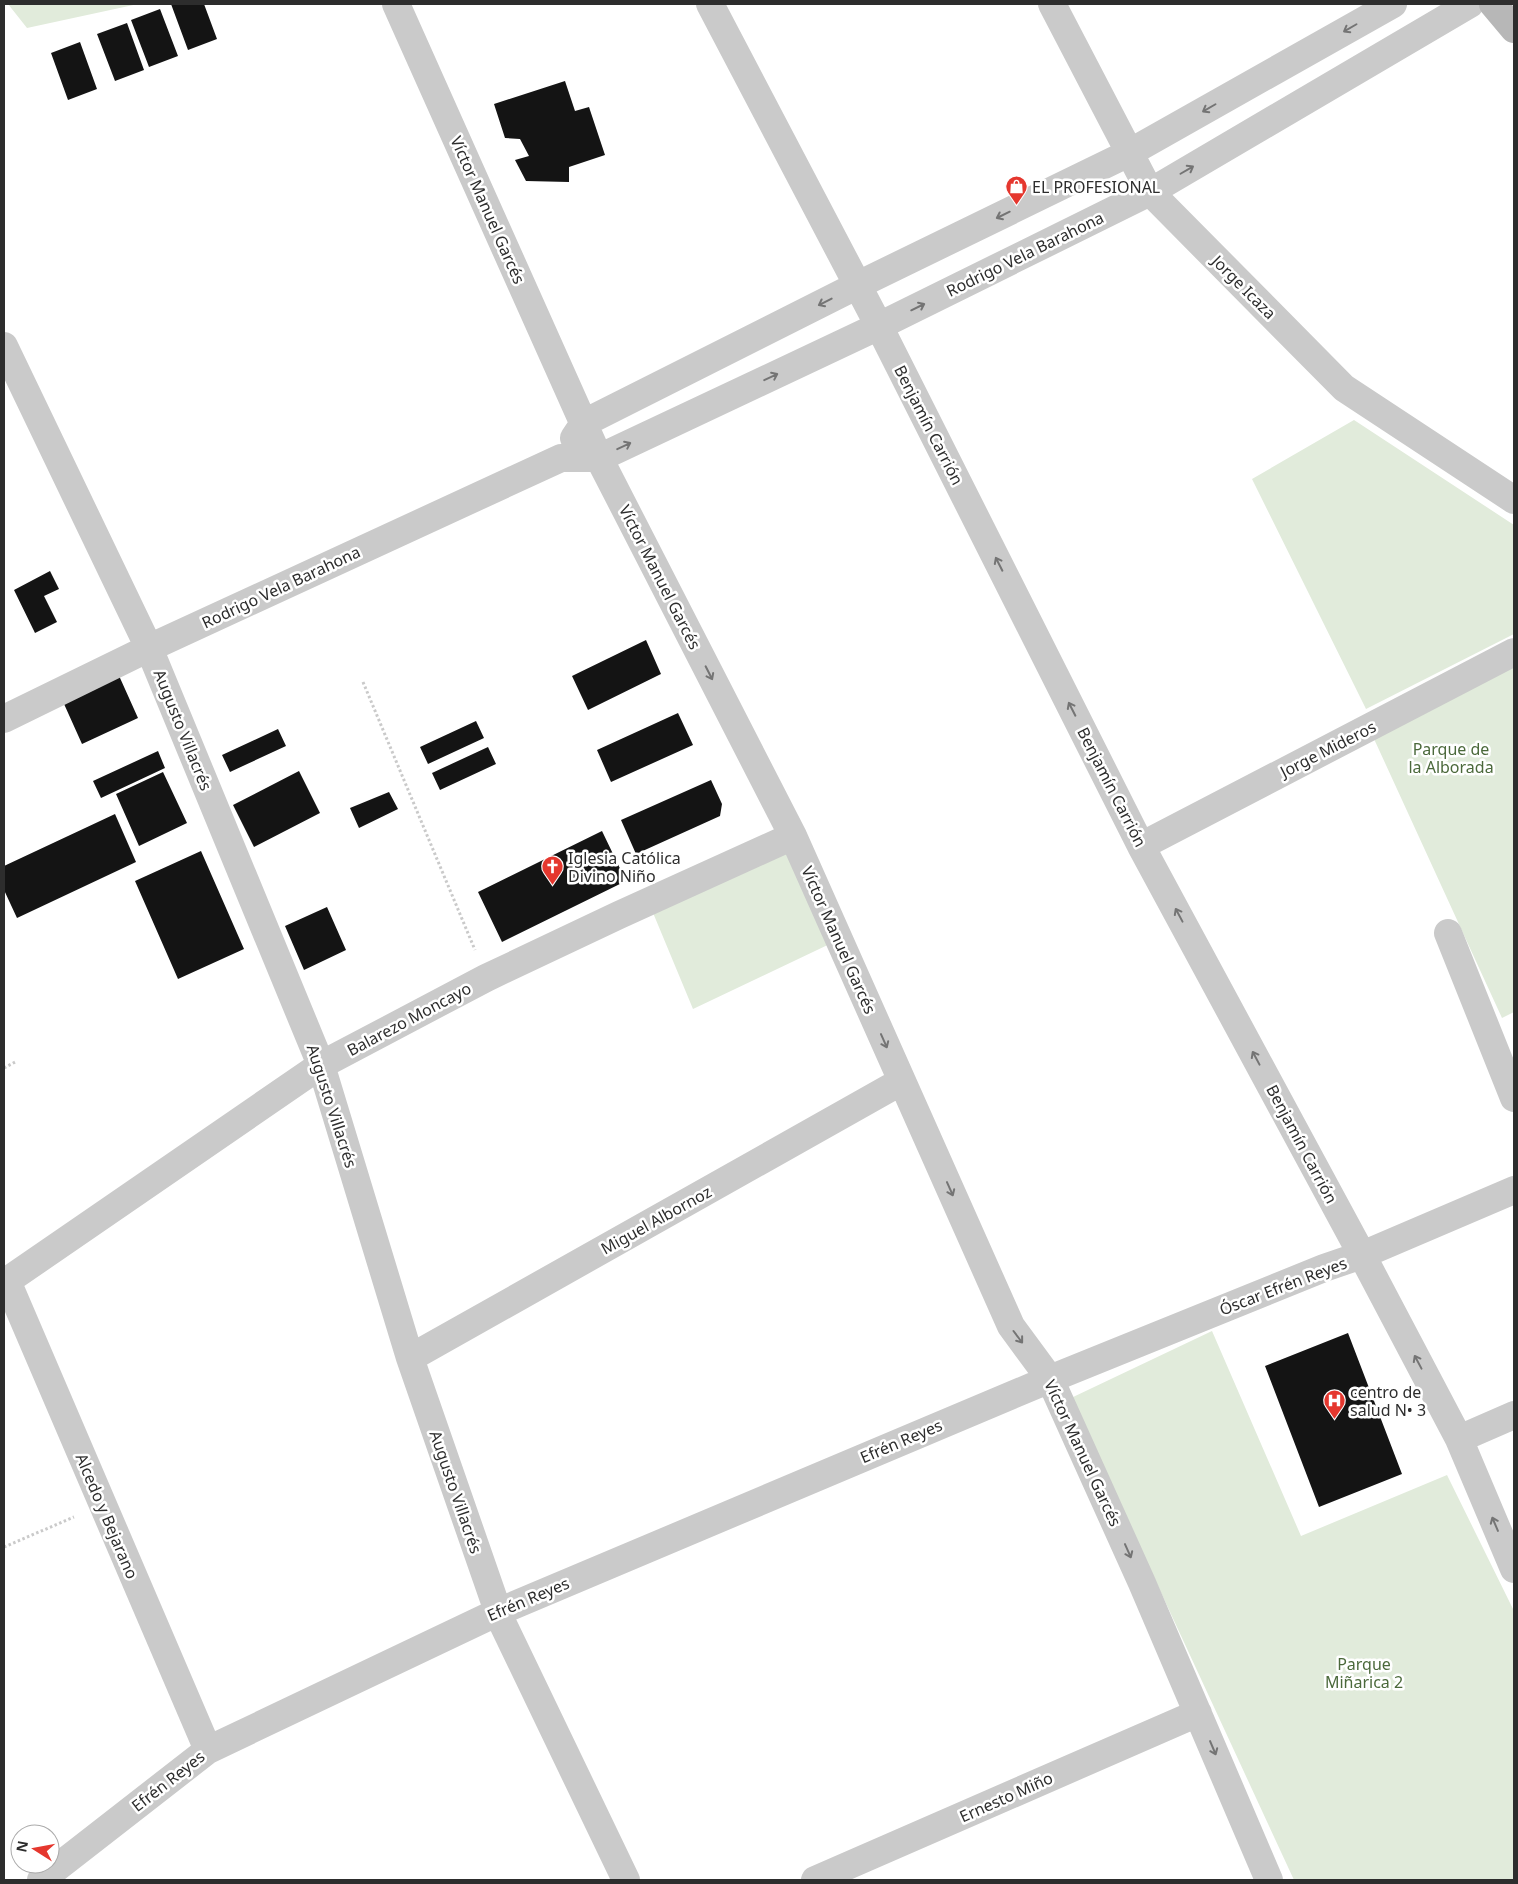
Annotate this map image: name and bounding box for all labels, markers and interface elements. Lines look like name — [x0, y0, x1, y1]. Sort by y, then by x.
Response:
one-way arrow — [1344, 23, 1358, 33]
one-way arrow — [1202, 104, 1217, 113]
street label: Víctor Manuel Garcés — [446, 133, 530, 287]
one-way arrow — [1180, 165, 1195, 175]
shop icon: EL PROFESIONAL — [1004, 175, 1028, 206]
place label: EL PROFESIONAL — [1032, 176, 1160, 198]
street label: Rodrigo Vela Barahona — [943, 206, 1107, 302]
one-way arrow — [996, 211, 1011, 220]
street label: Jorge Icaza — [1206, 249, 1281, 324]
one-way arrow — [818, 297, 833, 307]
one-way arrow — [910, 301, 925, 311]
street label: Benjamín Carrión — [889, 361, 969, 489]
one-way arrow — [763, 372, 778, 381]
one-way arrow — [616, 441, 631, 451]
street label: Víctor Manuel Garcés — [614, 501, 706, 653]
street label: Rodrigo Vela Barahona — [198, 541, 364, 633]
one-way arrow — [994, 557, 1003, 572]
one-way arrow — [705, 665, 714, 680]
street label: Augusto Villacrés — [149, 666, 217, 794]
one-way arrow — [1067, 702, 1076, 717]
street label: Jorge Mideros — [1275, 715, 1380, 783]
street label: Benjamín Carrión — [1072, 723, 1152, 851]
park label: Parque de la Alborada — [1408, 738, 1494, 778]
place label: Iglesia Católica Divino Niño — [568, 847, 681, 887]
church icon: Iglesia Católica Divino Niño — [540, 855, 564, 886]
street label: Víctor Manuel Garcés — [797, 863, 881, 1017]
one-way arrow — [1174, 908, 1184, 923]
street label: Balarezo Moncayo — [343, 977, 475, 1061]
one-way arrow — [880, 1033, 890, 1048]
street label: Augusto Villacrés — [302, 1041, 362, 1171]
one-way arrow — [1251, 1051, 1261, 1066]
street label: Benjamín Carrión — [1261, 1081, 1343, 1207]
street label: Miguel Albornoz — [597, 1181, 715, 1259]
one-way arrow — [946, 1181, 956, 1196]
street label: Óscar Efrén Reyes — [1216, 1252, 1350, 1320]
one-way arrow — [1013, 1330, 1024, 1343]
one-way arrow — [1413, 1355, 1423, 1370]
street label: Víctor Manuel Garcés — [1039, 1376, 1127, 1530]
place label: centro de salud N• 3 — [1350, 1381, 1426, 1421]
hospital icon: centro de salud N• 3 — [1322, 1389, 1346, 1420]
street label: Efrén Reyes — [857, 1414, 945, 1468]
street label: Augusto Villacrés — [425, 1428, 487, 1556]
street label: Alcedo y Bejarano — [71, 1450, 143, 1582]
one-way arrow — [1490, 1517, 1500, 1532]
one-way arrow — [1123, 1543, 1133, 1558]
street label: Efrén Reyes — [484, 1572, 572, 1626]
park label: Parque Miñarica 2 — [1325, 1653, 1403, 1693]
one-way arrow — [1208, 1740, 1218, 1755]
street label: Efrén Reyes — [127, 1745, 209, 1817]
street label: Ernesto Miño — [956, 1767, 1056, 1827]
north arrow — [10, 1824, 60, 1874]
text: N — [11, 1839, 32, 1854]

